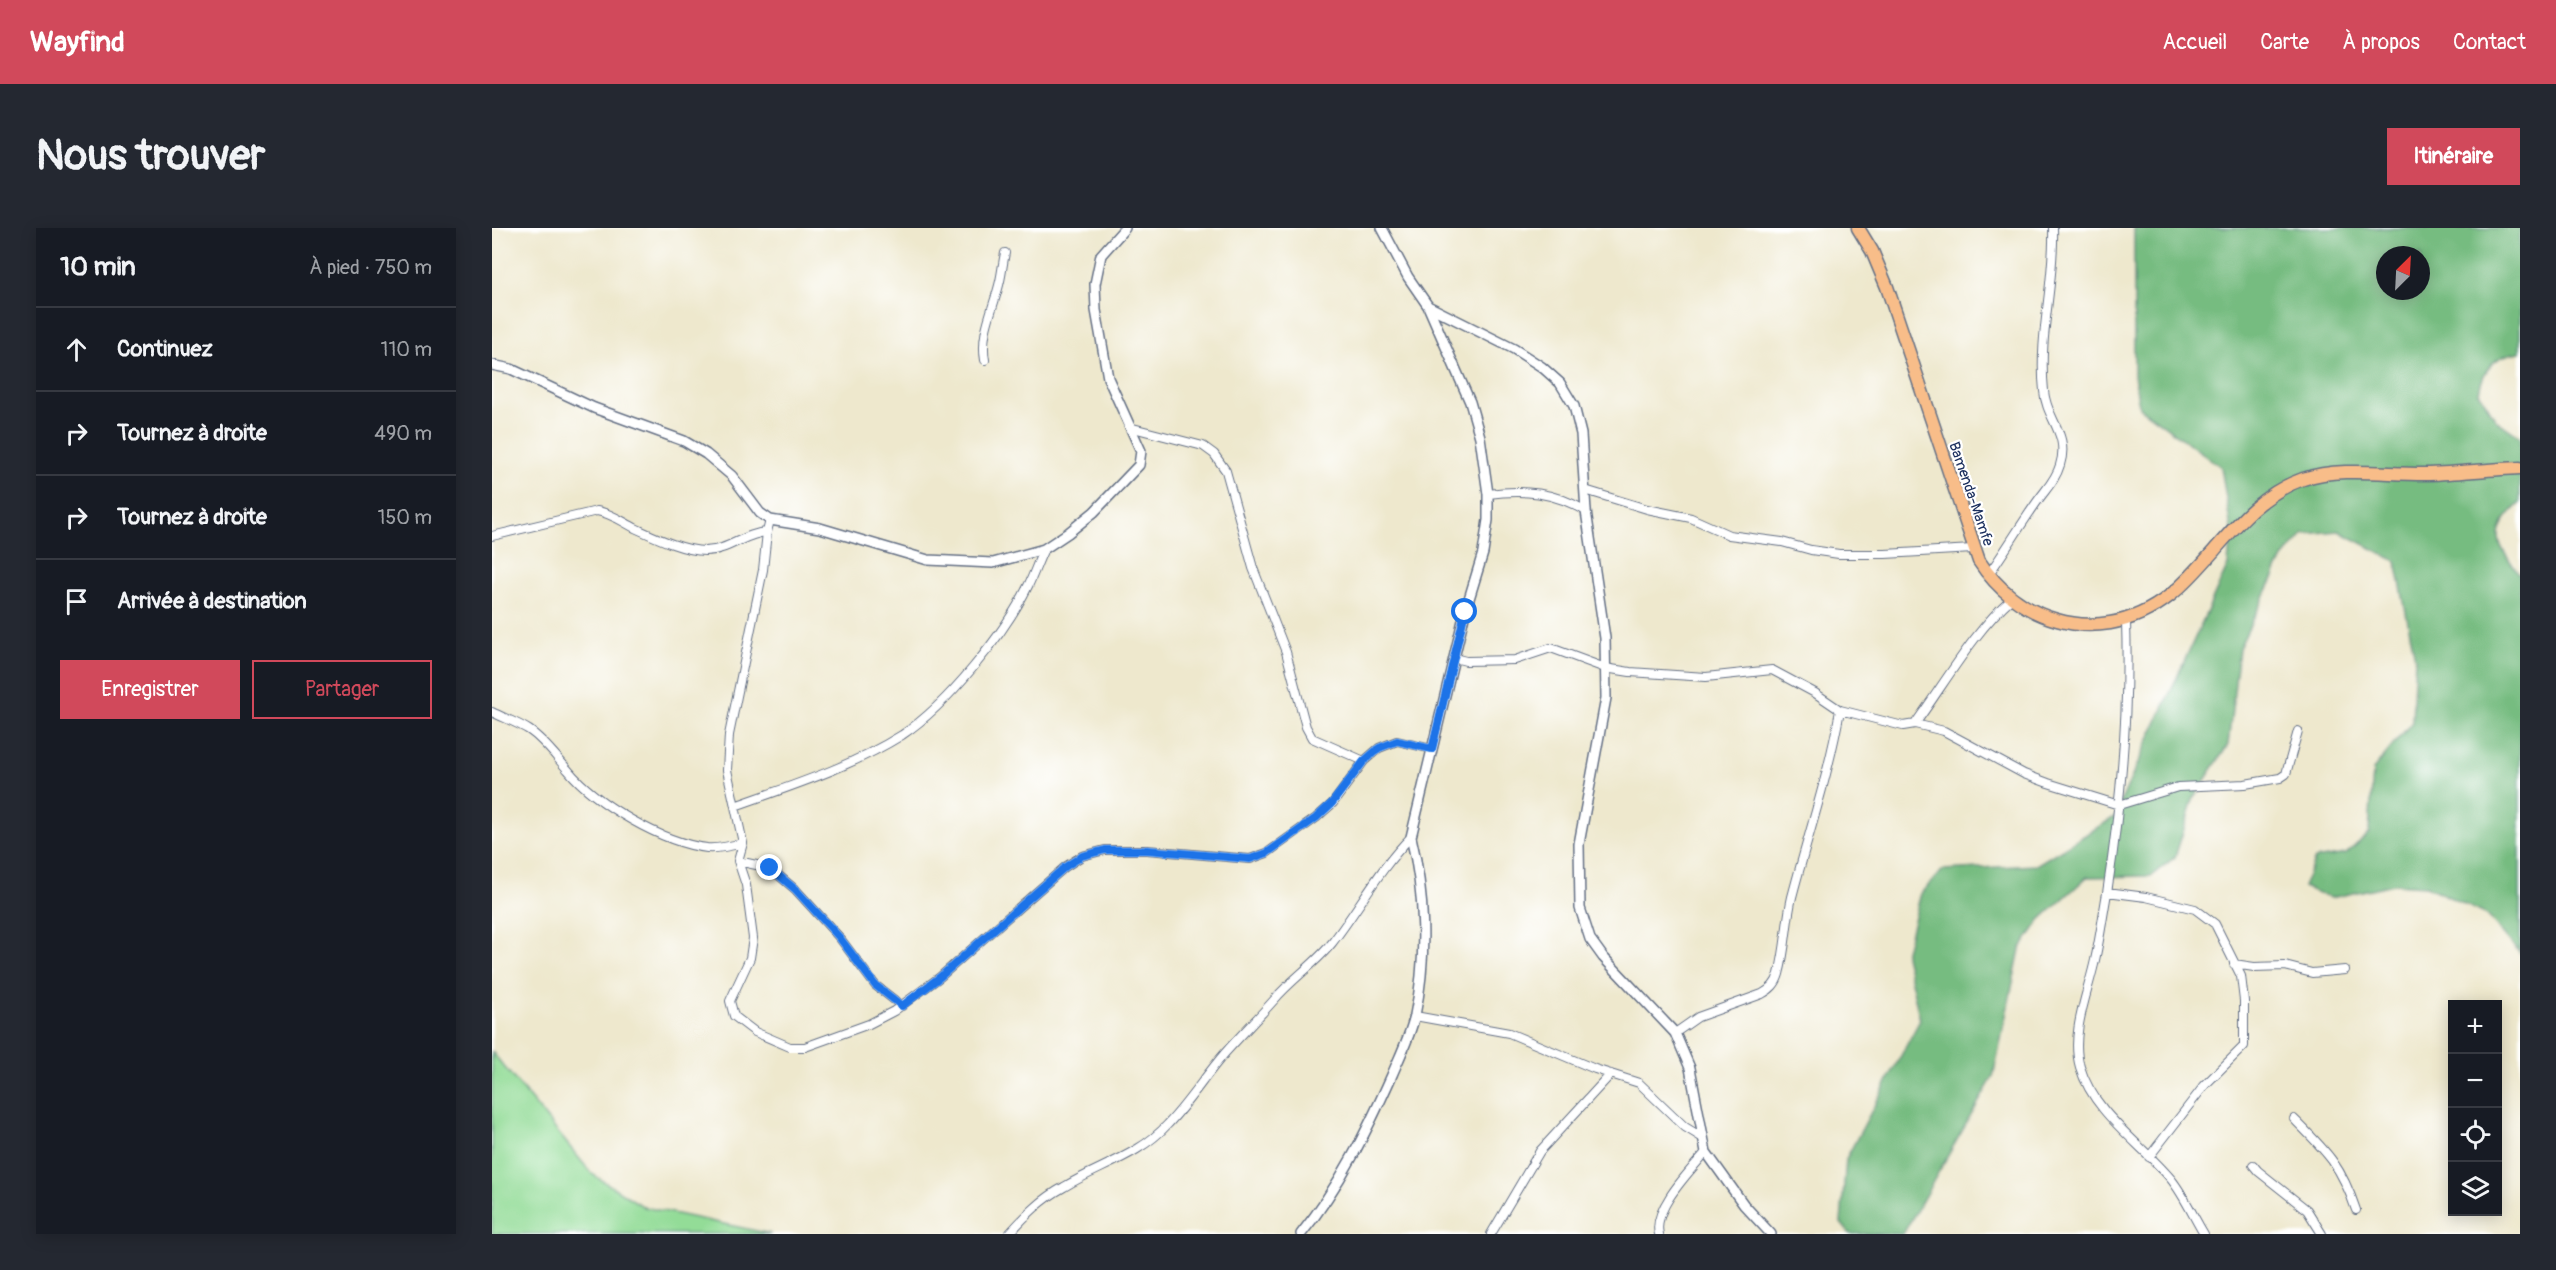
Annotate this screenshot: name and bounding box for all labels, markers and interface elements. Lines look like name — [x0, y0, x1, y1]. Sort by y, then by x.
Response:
text: Wayfind — [30, 25, 125, 60]
text: Accueil — [2163, 29, 2227, 56]
text: Carte — [2260, 29, 2309, 56]
text: À propos — [2342, 29, 2420, 56]
text: Contact — [2453, 29, 2526, 56]
button: Itinéraire — [2387, 128, 2520, 185]
text: Nous trouver — [36, 130, 265, 182]
north arrow — [2376, 246, 2430, 300]
text: 10 min — [60, 251, 136, 283]
text: À pied · 750 m — [309, 255, 432, 280]
icon: ahead — [60, 333, 93, 366]
text: Continuez — [117, 335, 213, 363]
text: 110 m — [381, 337, 432, 362]
icon: right — [60, 417, 93, 450]
text: Tournez à droite — [117, 419, 267, 447]
text: 490 m — [374, 421, 432, 446]
street label: Bamenda-Mamfe — [1944, 439, 1998, 549]
icon: right — [60, 501, 93, 534]
text: Tournez à droite — [117, 503, 267, 531]
text: 150 m — [378, 505, 432, 530]
icon: arrive — [60, 585, 93, 618]
text: Arrivée à destination — [117, 587, 307, 615]
route start — [1451, 598, 1477, 624]
button: Enregistrer — [60, 660, 240, 719]
button: Partager — [252, 660, 432, 719]
route end — [756, 854, 782, 880]
map controls — [2448, 1000, 2502, 1216]
button: + — [2448, 1000, 2502, 1054]
button: − — [2448, 1054, 2502, 1108]
button: locate — [2448, 1108, 2502, 1162]
button: layers — [2448, 1162, 2502, 1216]

